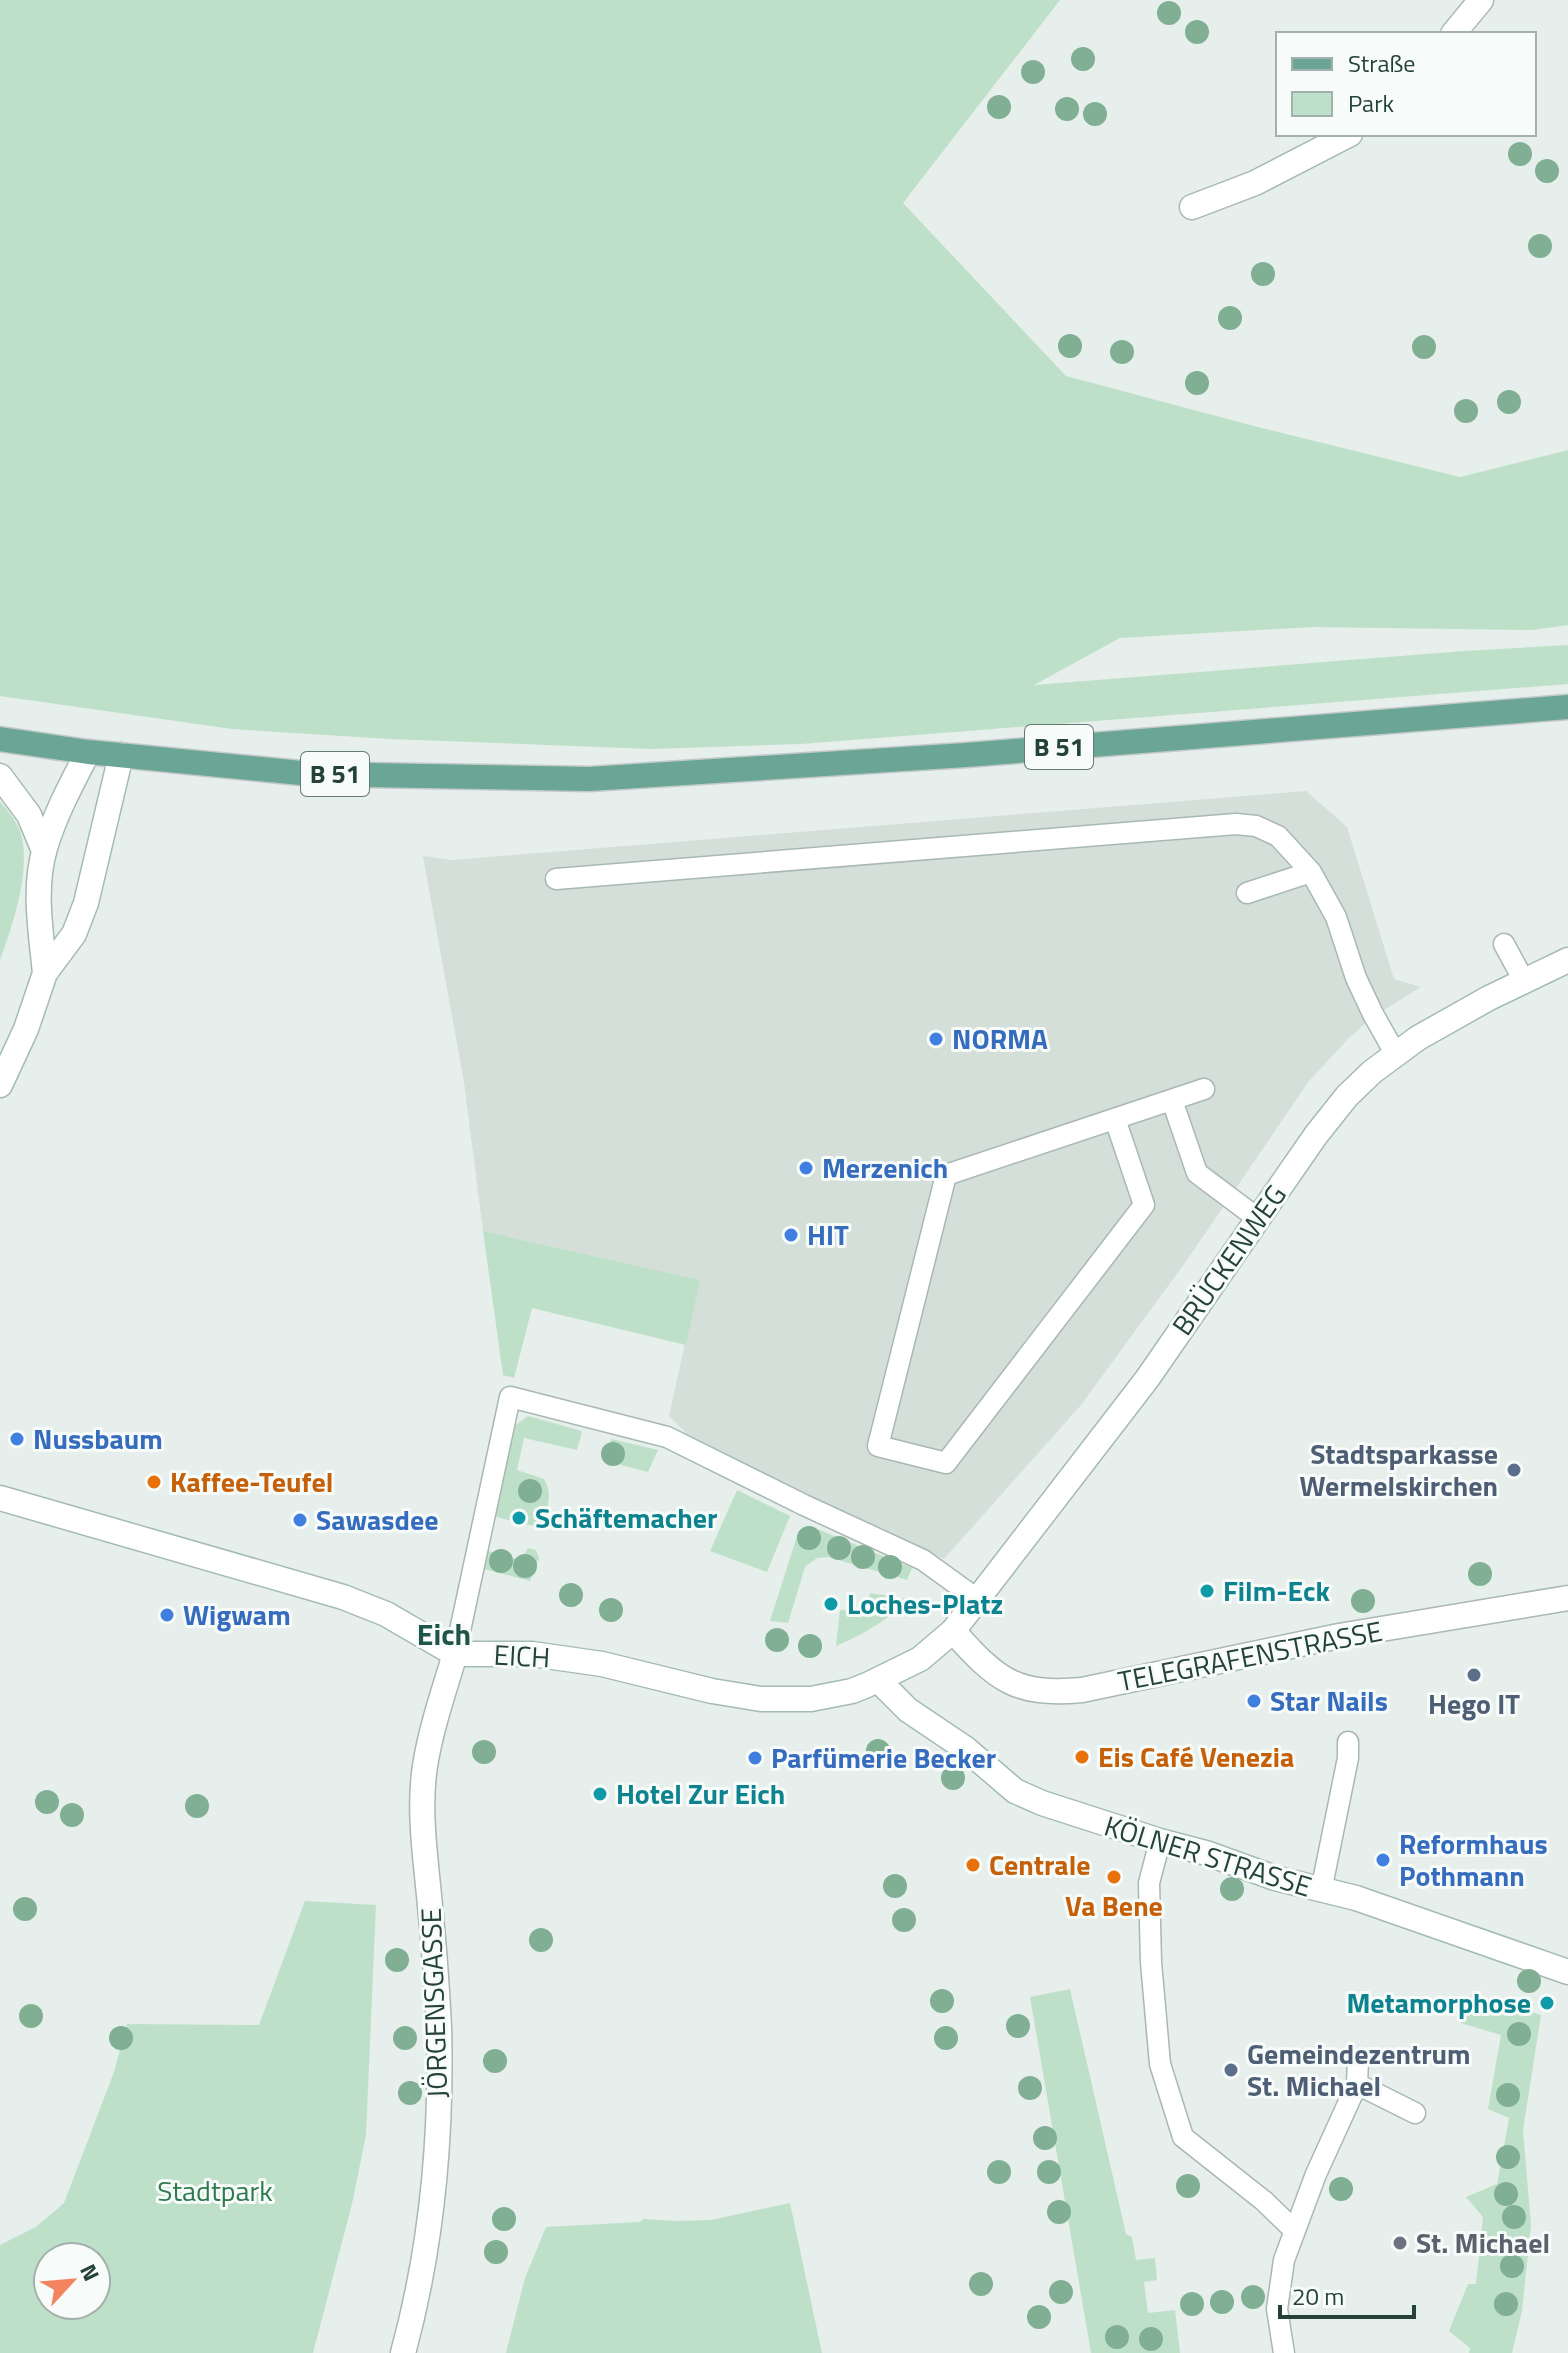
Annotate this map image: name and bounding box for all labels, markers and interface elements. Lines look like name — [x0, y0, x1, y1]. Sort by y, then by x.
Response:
legend — [1276, 32, 1536, 136]
text: Straße — [1348, 45, 1415, 81]
text: Park — [1348, 85, 1394, 121]
road number: B 51 — [1025, 725, 1093, 769]
road number: B 51 — [301, 752, 369, 796]
place label: NORMA — [952, 1017, 1048, 1060]
marker: NORMA — [927, 1030, 945, 1048]
place label: Merzenich — [822, 1146, 948, 1189]
marker: Merzenich — [797, 1159, 815, 1177]
street label: BRÜCKENWEG — [1161, 1176, 1297, 1344]
place label: HIT — [807, 1213, 849, 1256]
marker: HIT — [782, 1226, 800, 1244]
place label: Nussbaum — [33, 1417, 163, 1460]
marker: Nussbaum — [8, 1430, 26, 1448]
place label: Stadtsparkasse Wermelskirchen — [1299, 1432, 1498, 1507]
place label: Kaffee-Teufel — [170, 1460, 333, 1503]
marker: Stadtsparkasse Wermelskirchen — [1505, 1461, 1523, 1479]
marker: Kaffee-Teufel — [145, 1473, 163, 1491]
place label: Schäftemacher — [535, 1496, 717, 1539]
place label: Sawasdee — [316, 1498, 439, 1541]
marker: Schäftemacher — [510, 1509, 528, 1527]
marker: Sawasdee — [291, 1511, 309, 1529]
place label: Film-Eck — [1223, 1569, 1330, 1612]
place label: Loches-Platz — [847, 1582, 1003, 1625]
marker: Film-Eck — [1198, 1582, 1216, 1600]
place label: Wigwam — [183, 1593, 291, 1636]
marker: Loches-Platz — [822, 1595, 840, 1613]
marker: Wigwam — [158, 1606, 176, 1624]
street label: TELEGRAFENSTRASSE — [1114, 1609, 1386, 1702]
district label: Eich — [417, 1611, 471, 1657]
street label: EICH — [493, 1633, 551, 1678]
marker: Hego IT — [1465, 1666, 1483, 1684]
place label: Star Nails — [1270, 1679, 1388, 1722]
place label: Hego IT — [1428, 1682, 1520, 1725]
marker: Star Nails — [1245, 1692, 1263, 1710]
place label: Eis Café Venezia — [1098, 1735, 1294, 1778]
place label: Parfümerie Becker — [771, 1736, 996, 1779]
marker: Eis Café Venezia — [1073, 1748, 1091, 1766]
marker: Parfümerie Becker — [746, 1749, 764, 1767]
place label: Hotel Zur Eich — [616, 1772, 785, 1815]
marker: Hotel Zur Eich — [591, 1785, 609, 1803]
street label: KÖLNER STRASSE — [1099, 1804, 1317, 1907]
place label: Reformhaus Pothmann — [1399, 1822, 1548, 1897]
place label: Centrale — [989, 1843, 1091, 1886]
marker: Reformhaus Pothmann — [1374, 1851, 1392, 1869]
marker: Centrale — [964, 1856, 982, 1874]
marker: Va Bene — [1105, 1868, 1123, 1886]
place label: Va Bene — [1065, 1884, 1163, 1927]
street label: JÖRGENSGASSE — [409, 1907, 458, 2099]
place label: Metamorphose — [1346, 1981, 1531, 2024]
marker: Metamorphose — [1538, 1994, 1556, 2012]
place label: Gemeindezentrum St. Michael — [1247, 2032, 1471, 2107]
marker: Gemeindezentrum St. Michael — [1222, 2061, 1240, 2079]
park label: Stadtpark — [157, 2169, 273, 2212]
place label: St. Michael — [1416, 2221, 1550, 2264]
marker: St. Michael — [1391, 2234, 1409, 2252]
north arrow — [32, 2241, 112, 2321]
text: N — [71, 2258, 109, 2287]
scale bar — [1280, 2269, 1414, 2319]
text: 20 m — [1292, 2278, 1344, 2314]

